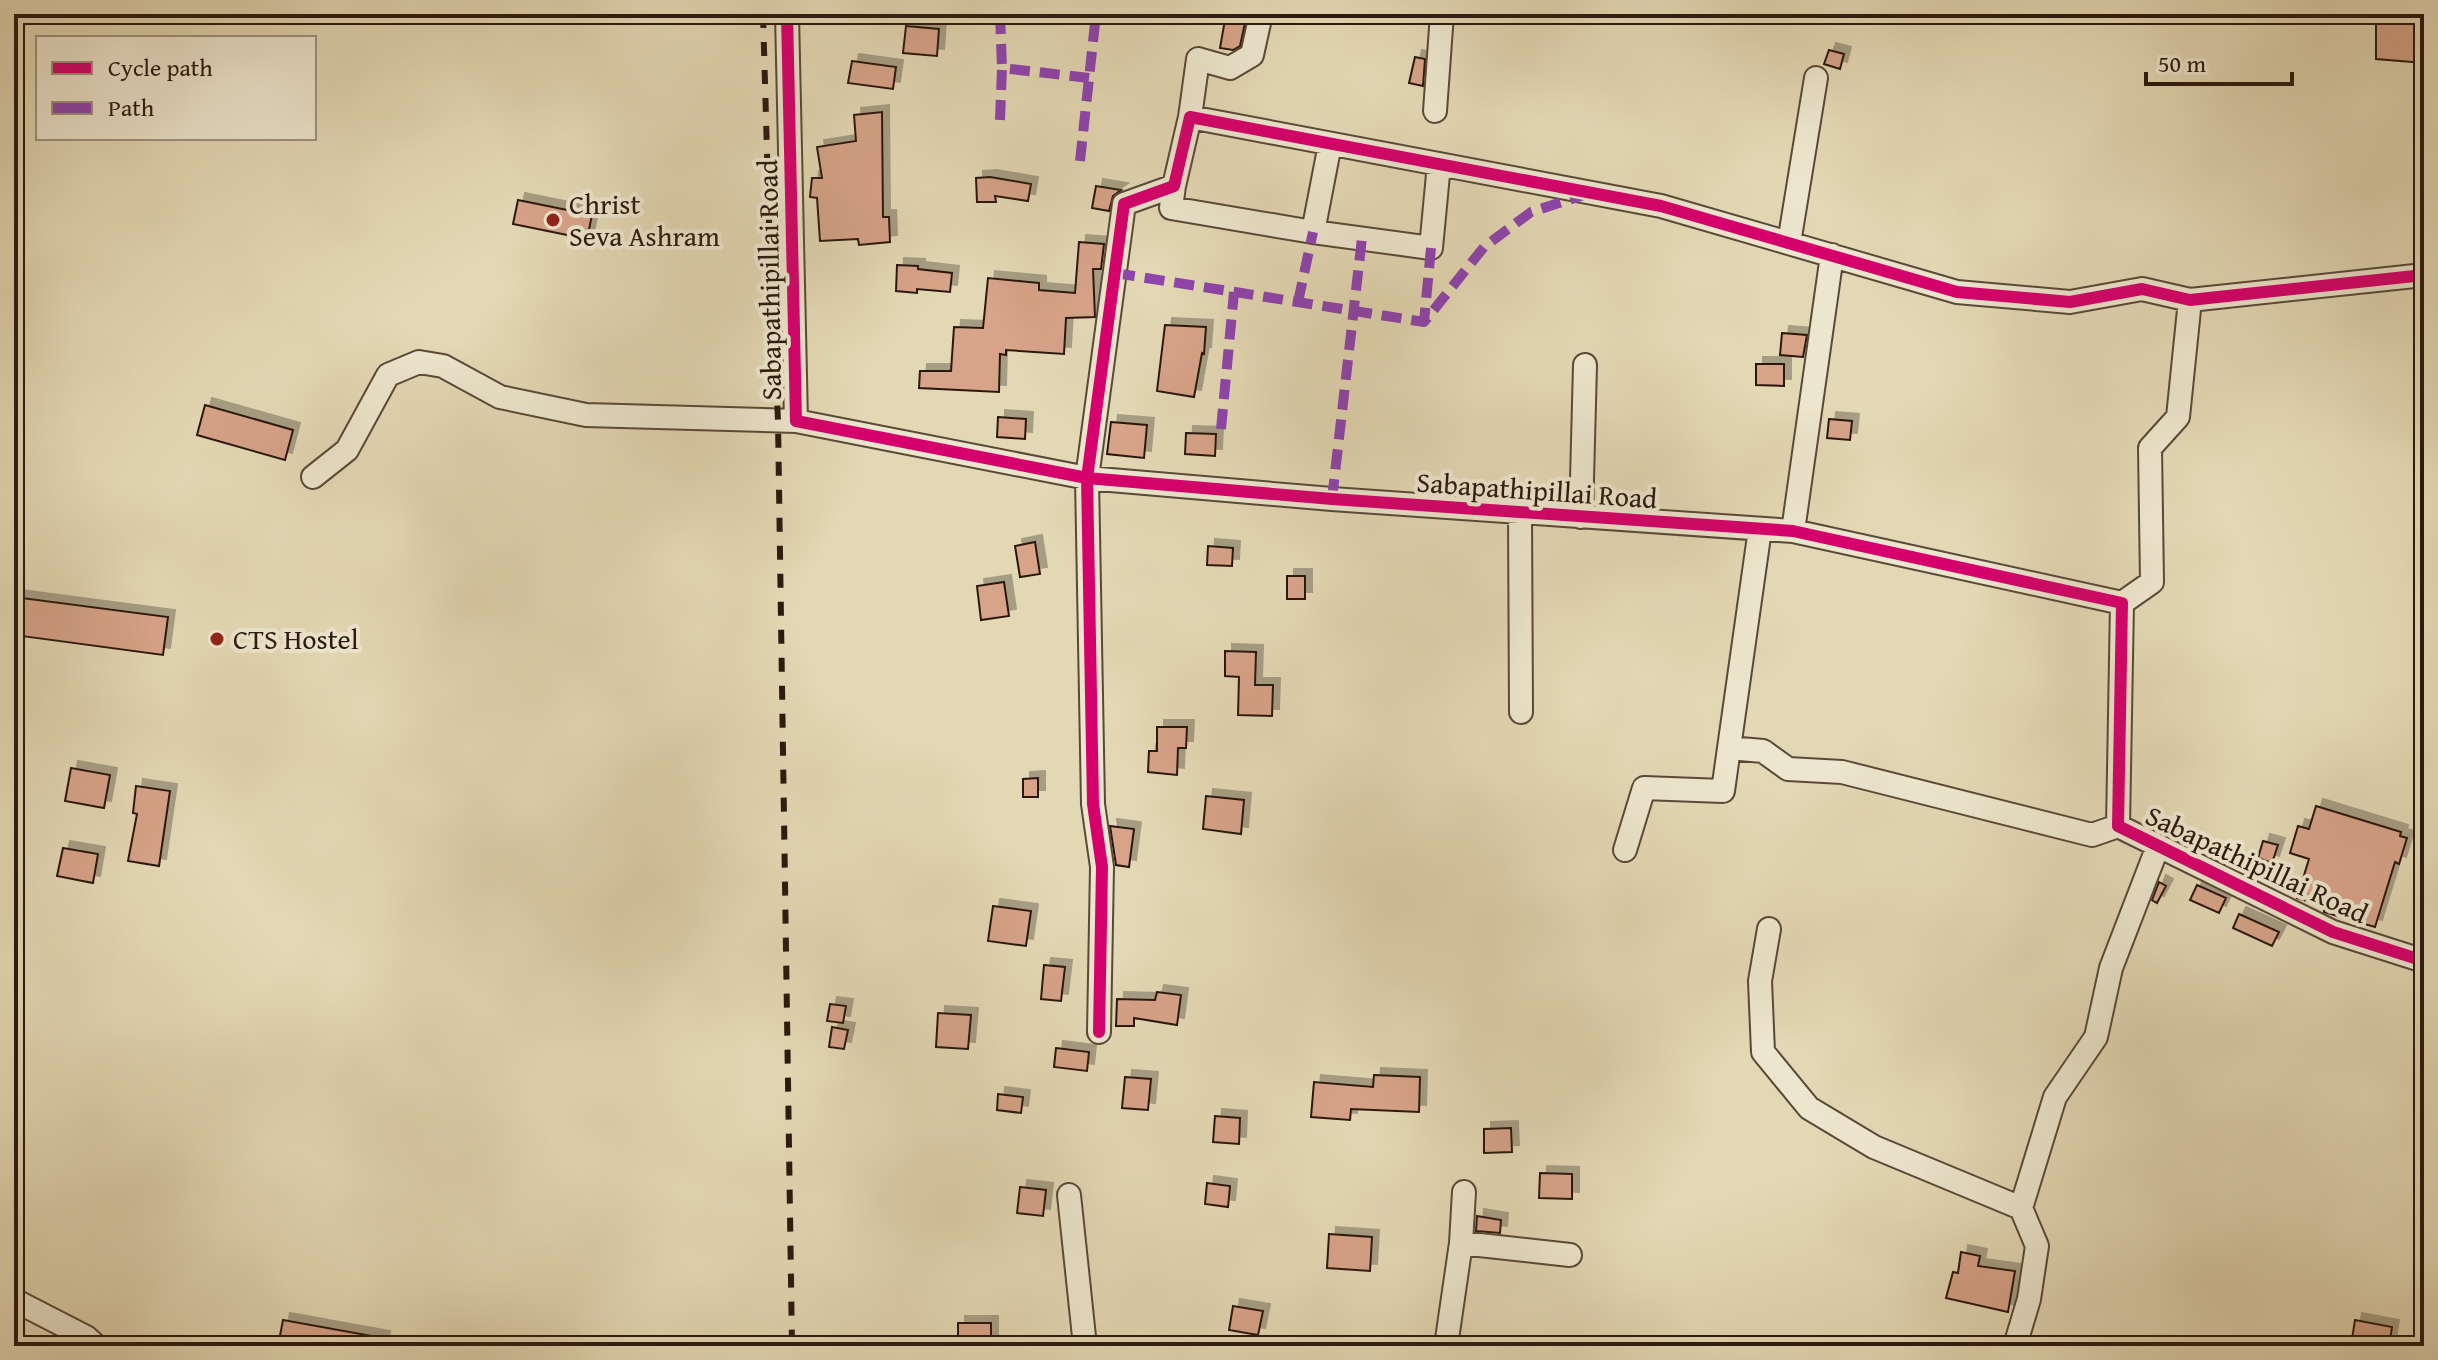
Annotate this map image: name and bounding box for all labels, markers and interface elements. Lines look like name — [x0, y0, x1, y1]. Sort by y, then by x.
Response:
legend — [36, 36, 316, 140]
scale bar — [2146, 36, 2292, 86]
text: 50 m — [2158, 46, 2206, 81]
text: Cycle path — [108, 50, 213, 85]
text: Path — [108, 90, 155, 125]
street label: Sabapathipillai Road — [746, 159, 791, 401]
place label: Christ Seva Ashram — [569, 183, 720, 256]
marker: Christ Seva Ashram — [544, 211, 562, 229]
street label: Sabapathipillai Road — [1415, 461, 1659, 518]
place label: CTS Hostel — [233, 618, 359, 659]
marker: CTS Hostel — [208, 630, 226, 648]
street label: Sabapathipillai Road — [2139, 794, 2375, 933]

